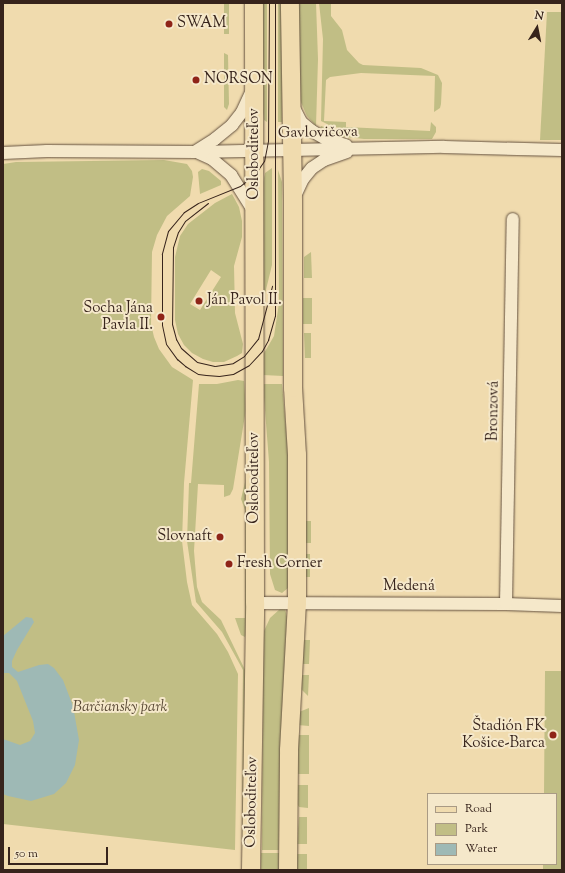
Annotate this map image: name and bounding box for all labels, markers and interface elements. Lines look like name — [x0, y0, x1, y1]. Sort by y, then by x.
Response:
north arrow — [517, 8, 557, 48]
text: N — [533, 8, 545, 25]
place label: SWAM — [177, 15, 226, 33]
marker: SWAM — [164, 19, 174, 29]
place label: NORSON — [204, 71, 273, 89]
marker: NORSON — [191, 75, 201, 85]
street label: Osloboditeľov — [246, 108, 264, 200]
street label: Gavlovičova — [278, 123, 358, 143]
place label: Ján Pavol II. — [207, 292, 282, 310]
marker: Ján Pavol II. — [194, 296, 204, 306]
place label: Socha Jána Pavla II. — [83, 299, 153, 334]
marker: Socha Jána Pavla II. — [156, 312, 166, 322]
street label: Bronzová — [484, 381, 504, 441]
street label: Osloboditeľov — [246, 432, 264, 524]
place label: Slovnaft — [157, 528, 212, 546]
marker: Slovnaft — [215, 532, 225, 542]
place label: Fresh Corner — [237, 555, 322, 573]
marker: Fresh Corner — [224, 559, 234, 569]
street label: Medená — [383, 578, 435, 596]
park label: Barčiansky park — [73, 699, 167, 717]
place label: Štadión FK Košice-Barca — [462, 717, 545, 752]
marker: Štadión FK Košice-Barca — [548, 730, 558, 740]
street label: Osloboditeľov — [242, 756, 262, 848]
legend — [427, 793, 557, 865]
text: Road — [465, 800, 492, 818]
text: Park — [465, 820, 488, 838]
scale bar — [10, 839, 110, 865]
text: Water — [465, 840, 497, 858]
text: 50 m — [15, 845, 38, 863]

